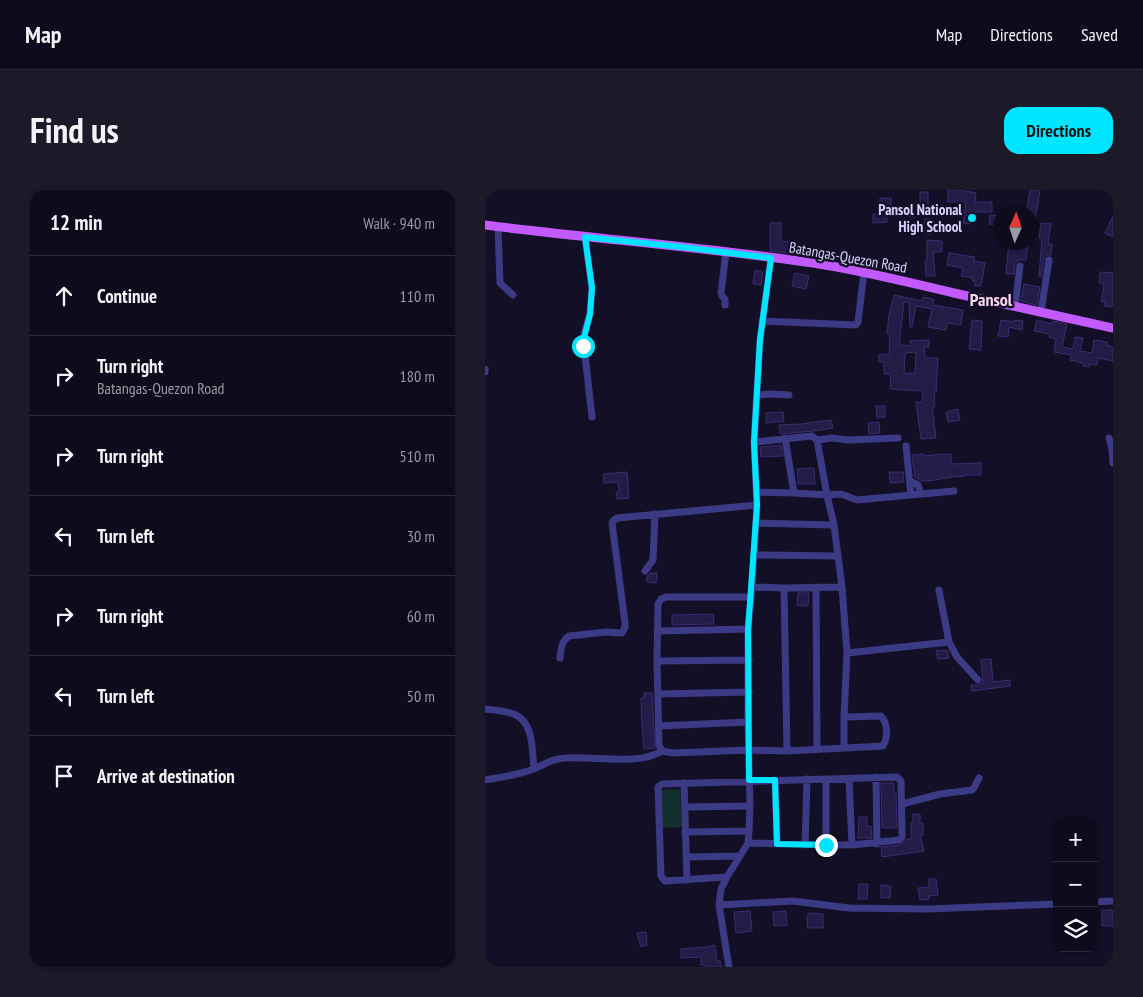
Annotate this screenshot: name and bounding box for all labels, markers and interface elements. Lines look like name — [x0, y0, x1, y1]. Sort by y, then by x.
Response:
text: Map — [25, 19, 62, 50]
text: Map — [936, 23, 962, 46]
text: Directions — [990, 23, 1053, 46]
text: Saved — [1081, 23, 1118, 46]
text: Find us — [30, 107, 119, 153]
button: Directions — [1004, 107, 1113, 154]
place label: Pansol National High School — [878, 200, 962, 236]
north arrow — [993, 205, 1038, 250]
text: 12 min — [50, 209, 102, 236]
marker: Pansol National High School — [966, 212, 978, 224]
text: Walk · 940 m — [363, 213, 435, 233]
street label: Batangas-Quezon Road — [787, 237, 909, 277]
icon: ahead — [50, 282, 78, 310]
text: Continue — [97, 284, 157, 308]
text: 110 m — [400, 286, 435, 306]
district label: Pansol — [970, 288, 1013, 311]
route start — [572, 335, 595, 358]
text: Turn right — [97, 354, 163, 378]
icon: right — [50, 362, 78, 390]
text: 180 m — [400, 366, 435, 386]
text: Batangas-Quezon Road — [97, 378, 225, 398]
icon: right — [50, 442, 78, 470]
text: Turn right — [97, 444, 163, 468]
text: 510 m — [400, 446, 435, 466]
icon: left — [50, 522, 78, 550]
text: Turn left — [97, 524, 154, 548]
text: 30 m — [407, 526, 435, 546]
icon: right — [50, 602, 78, 630]
text: Turn right — [97, 604, 163, 628]
text: 60 m — [407, 606, 435, 626]
icon: left — [50, 682, 78, 710]
text: Turn left — [97, 684, 154, 708]
text: 50 m — [407, 686, 435, 706]
icon: arrive — [50, 762, 78, 790]
text: Arrive at destination — [97, 764, 235, 788]
map controls — [1053, 817, 1098, 952]
button: + — [1053, 817, 1098, 862]
route end — [815, 834, 838, 857]
button: − — [1053, 862, 1098, 907]
button: layers — [1053, 907, 1098, 952]

